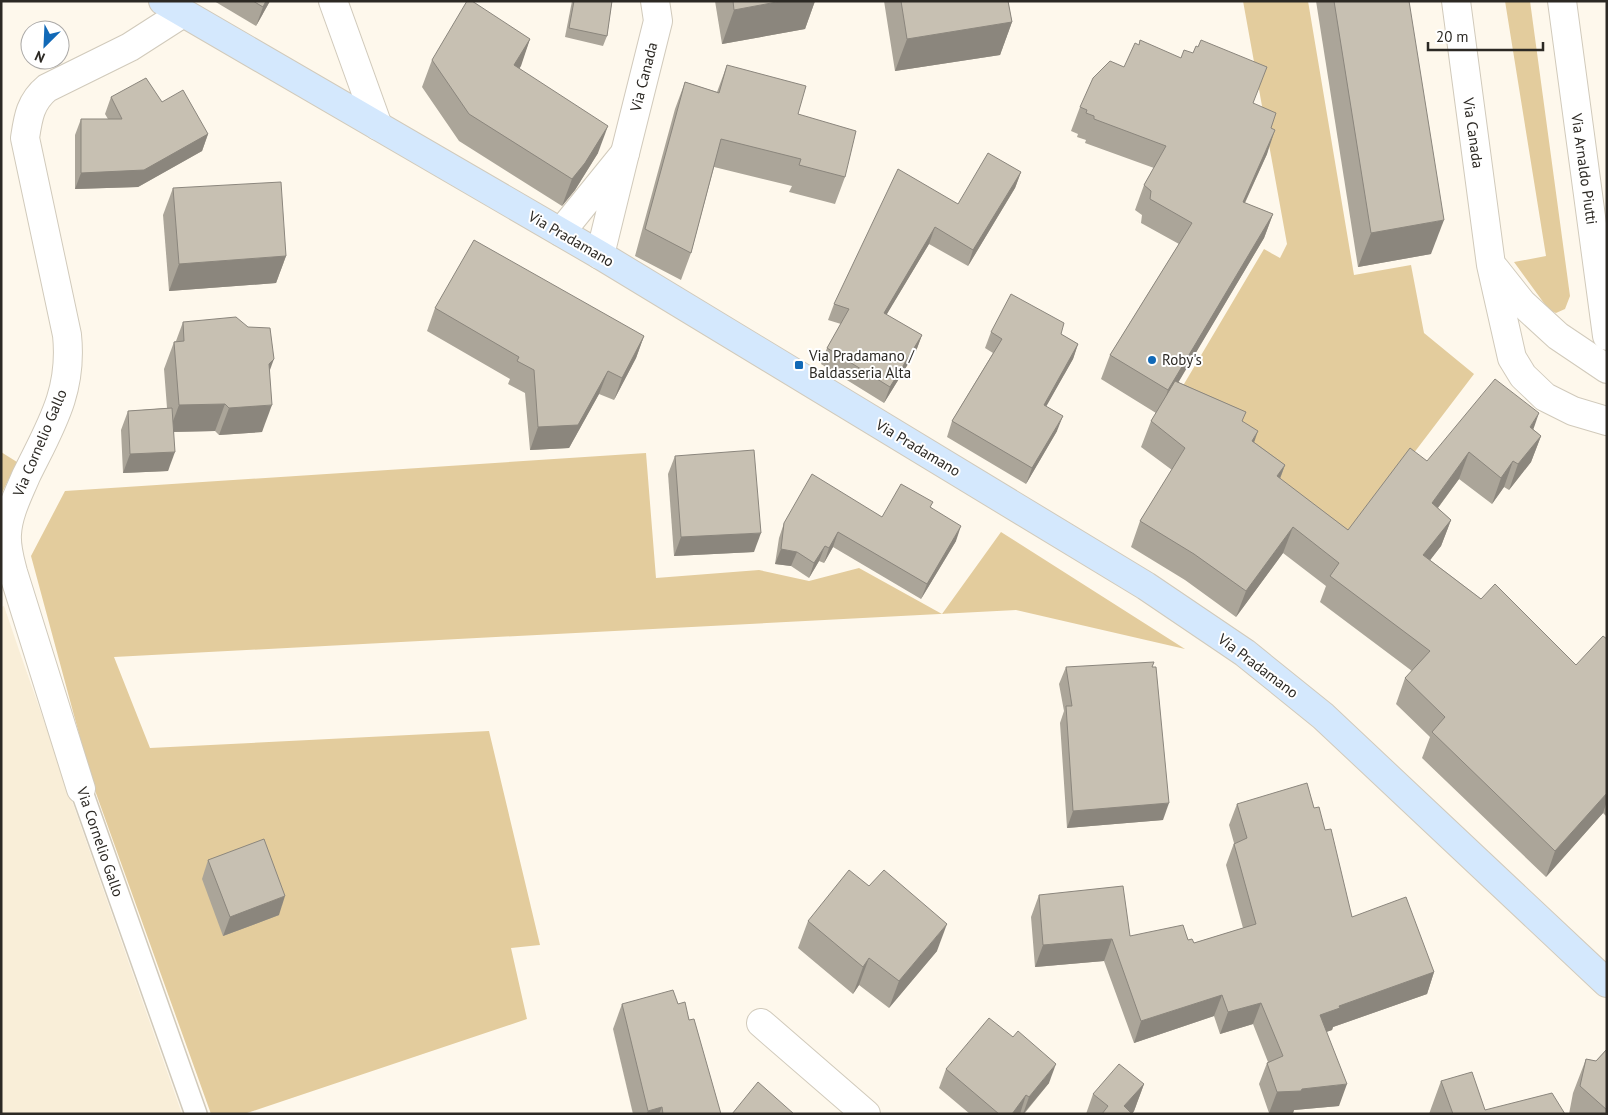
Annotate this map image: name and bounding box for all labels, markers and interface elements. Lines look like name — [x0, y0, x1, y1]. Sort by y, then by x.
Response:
north arrow — [20, 20, 70, 70]
scale bar — [1428, 20, 1543, 52]
text: 20 m — [1436, 27, 1469, 46]
street label: Via Canada — [625, 40, 661, 115]
text: N — [32, 47, 48, 67]
street label: Via Canada — [1459, 96, 1488, 169]
street label: Via Arnaldo Piutti — [1567, 111, 1602, 226]
street label: Via Pradamano — [524, 206, 617, 271]
place label: Via Pradamano / Baldasseria Alta — [808, 346, 915, 382]
place label: Roby's — [1162, 350, 1202, 369]
marker: Roby's — [1146, 354, 1158, 366]
marker: Via Pradamano / Baldasseria Alta — [793, 359, 805, 371]
street label: Via Cornelio Gallo — [8, 386, 71, 500]
street label: Via Pradamano — [871, 414, 964, 480]
street label: Via Pradamano — [1214, 629, 1302, 702]
street label: Via Cornelio Gallo — [72, 783, 128, 899]

